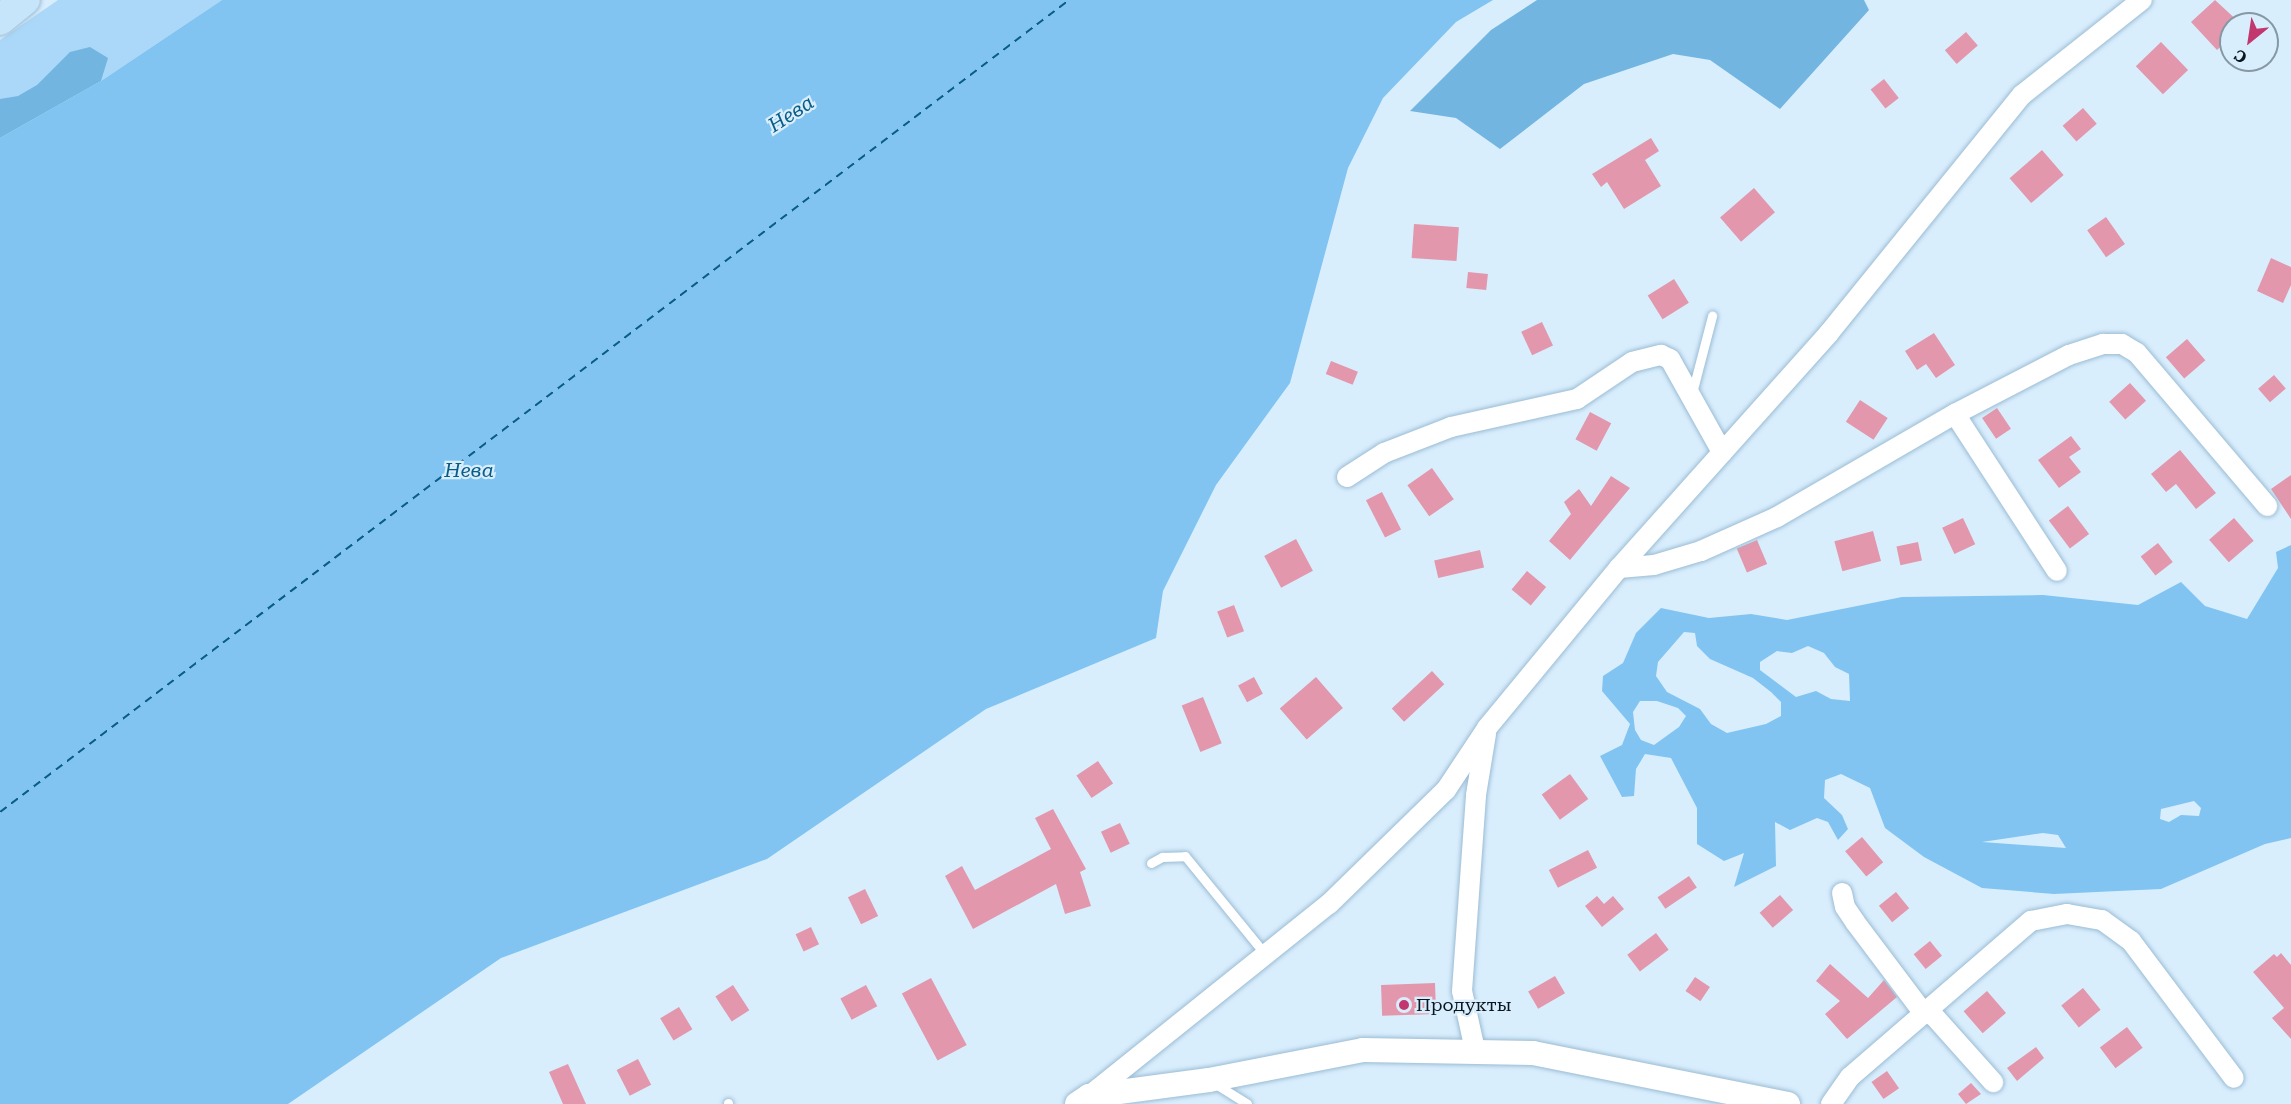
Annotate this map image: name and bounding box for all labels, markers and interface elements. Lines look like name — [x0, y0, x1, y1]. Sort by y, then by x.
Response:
north arrow — [2219, 12, 2279, 72]
text: С — [2231, 45, 2250, 67]
water label: Нева — [764, 90, 818, 138]
water label: Нева — [444, 458, 494, 482]
place label: Продукты — [1416, 994, 1512, 1016]
marker: Продукты — [1397, 998, 1411, 1012]

